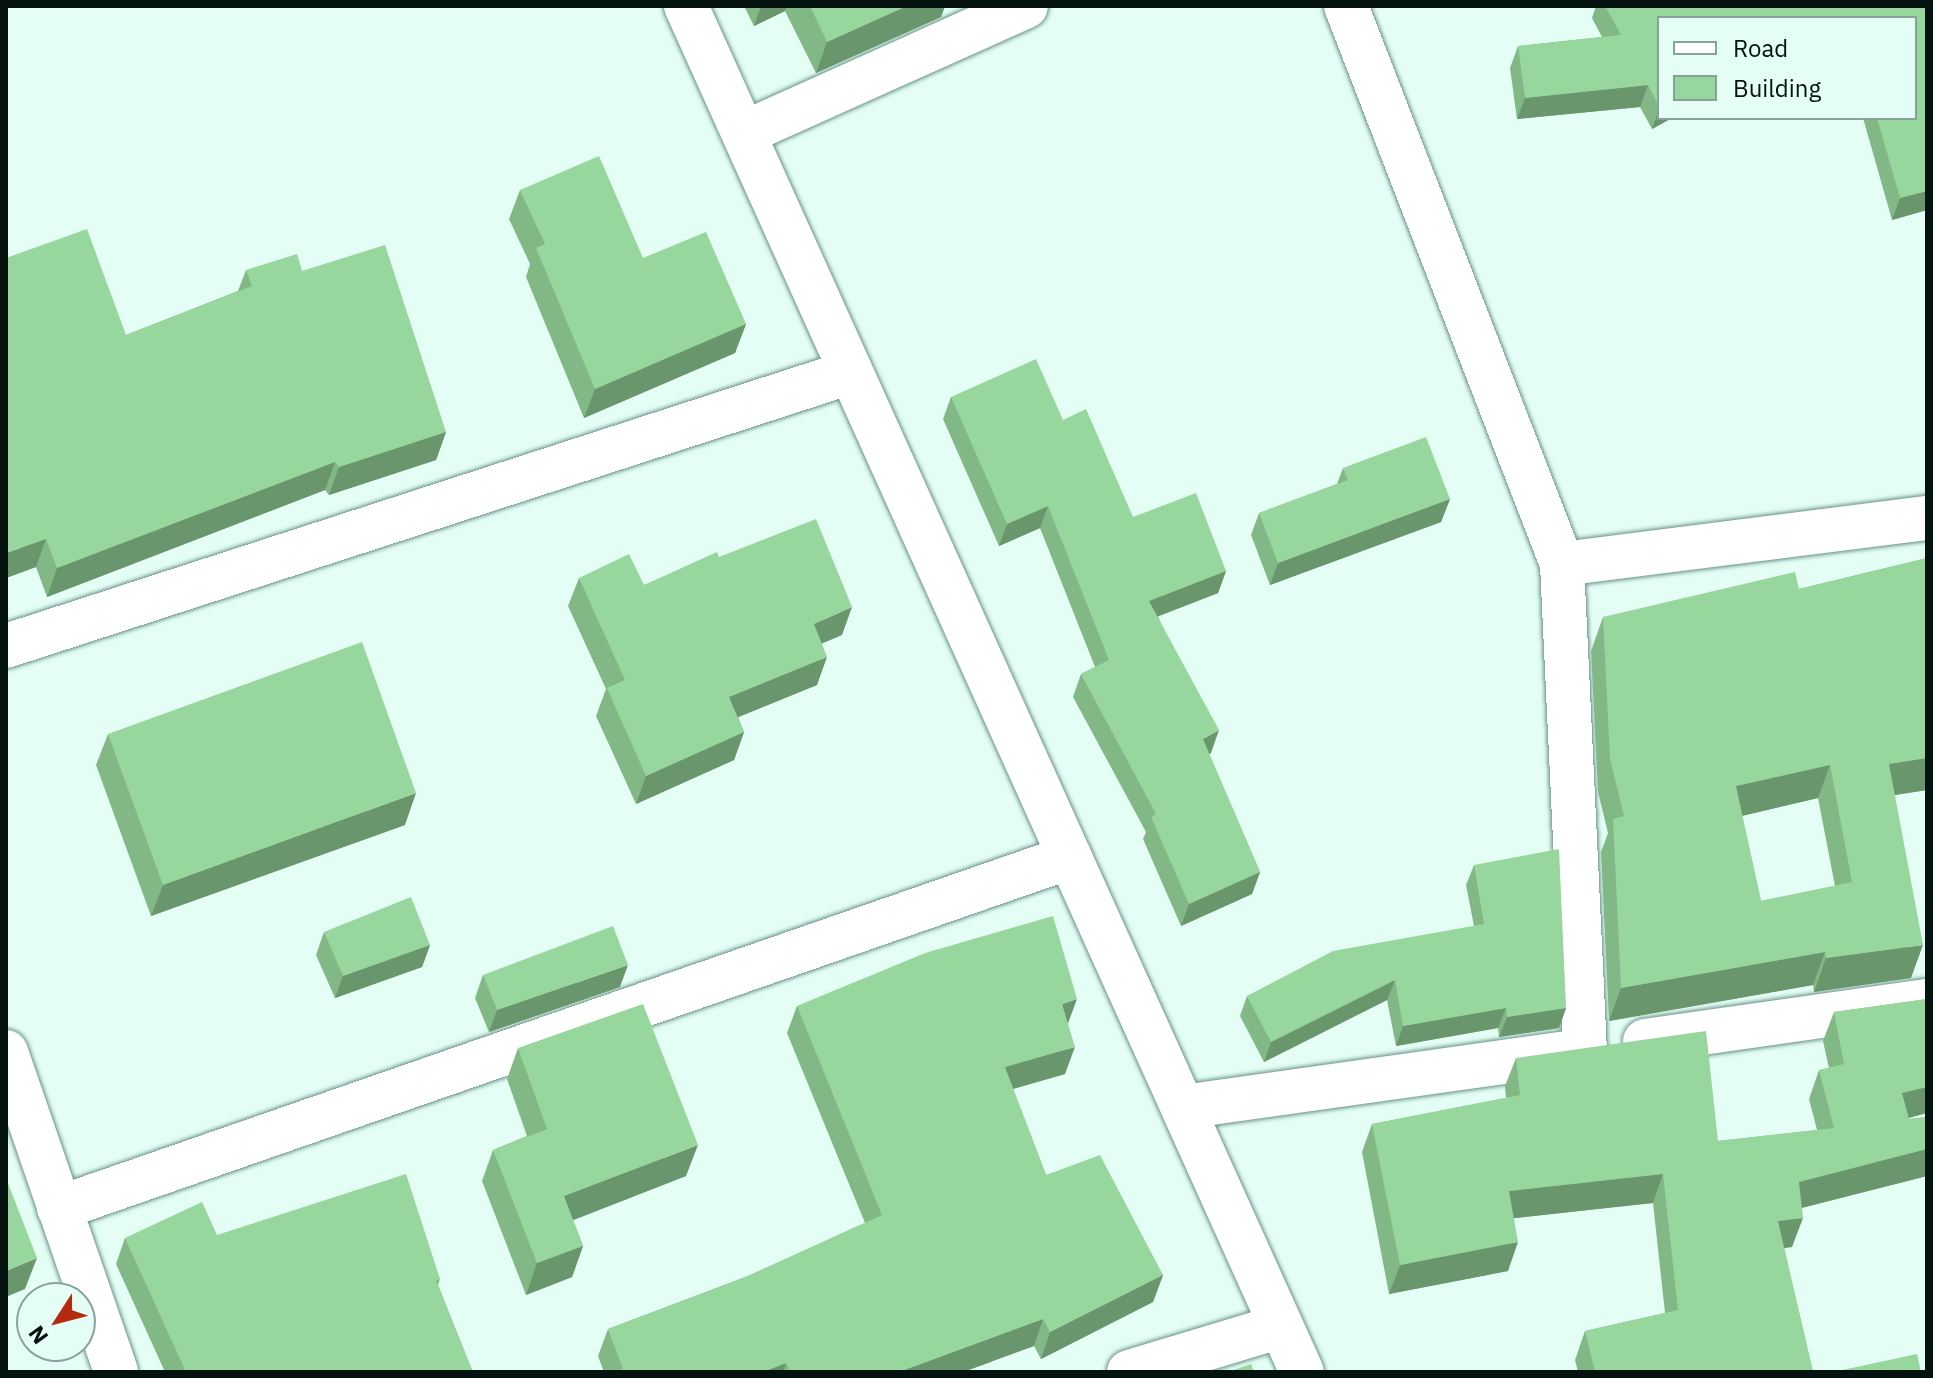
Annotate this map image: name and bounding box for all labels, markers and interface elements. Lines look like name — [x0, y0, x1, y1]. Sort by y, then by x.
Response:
legend — [1657, 16, 1917, 120]
text: Road — [1733, 32, 1788, 64]
text: Building — [1733, 72, 1821, 104]
north arrow — [16, 1282, 96, 1362]
text: N — [21, 1320, 54, 1350]

